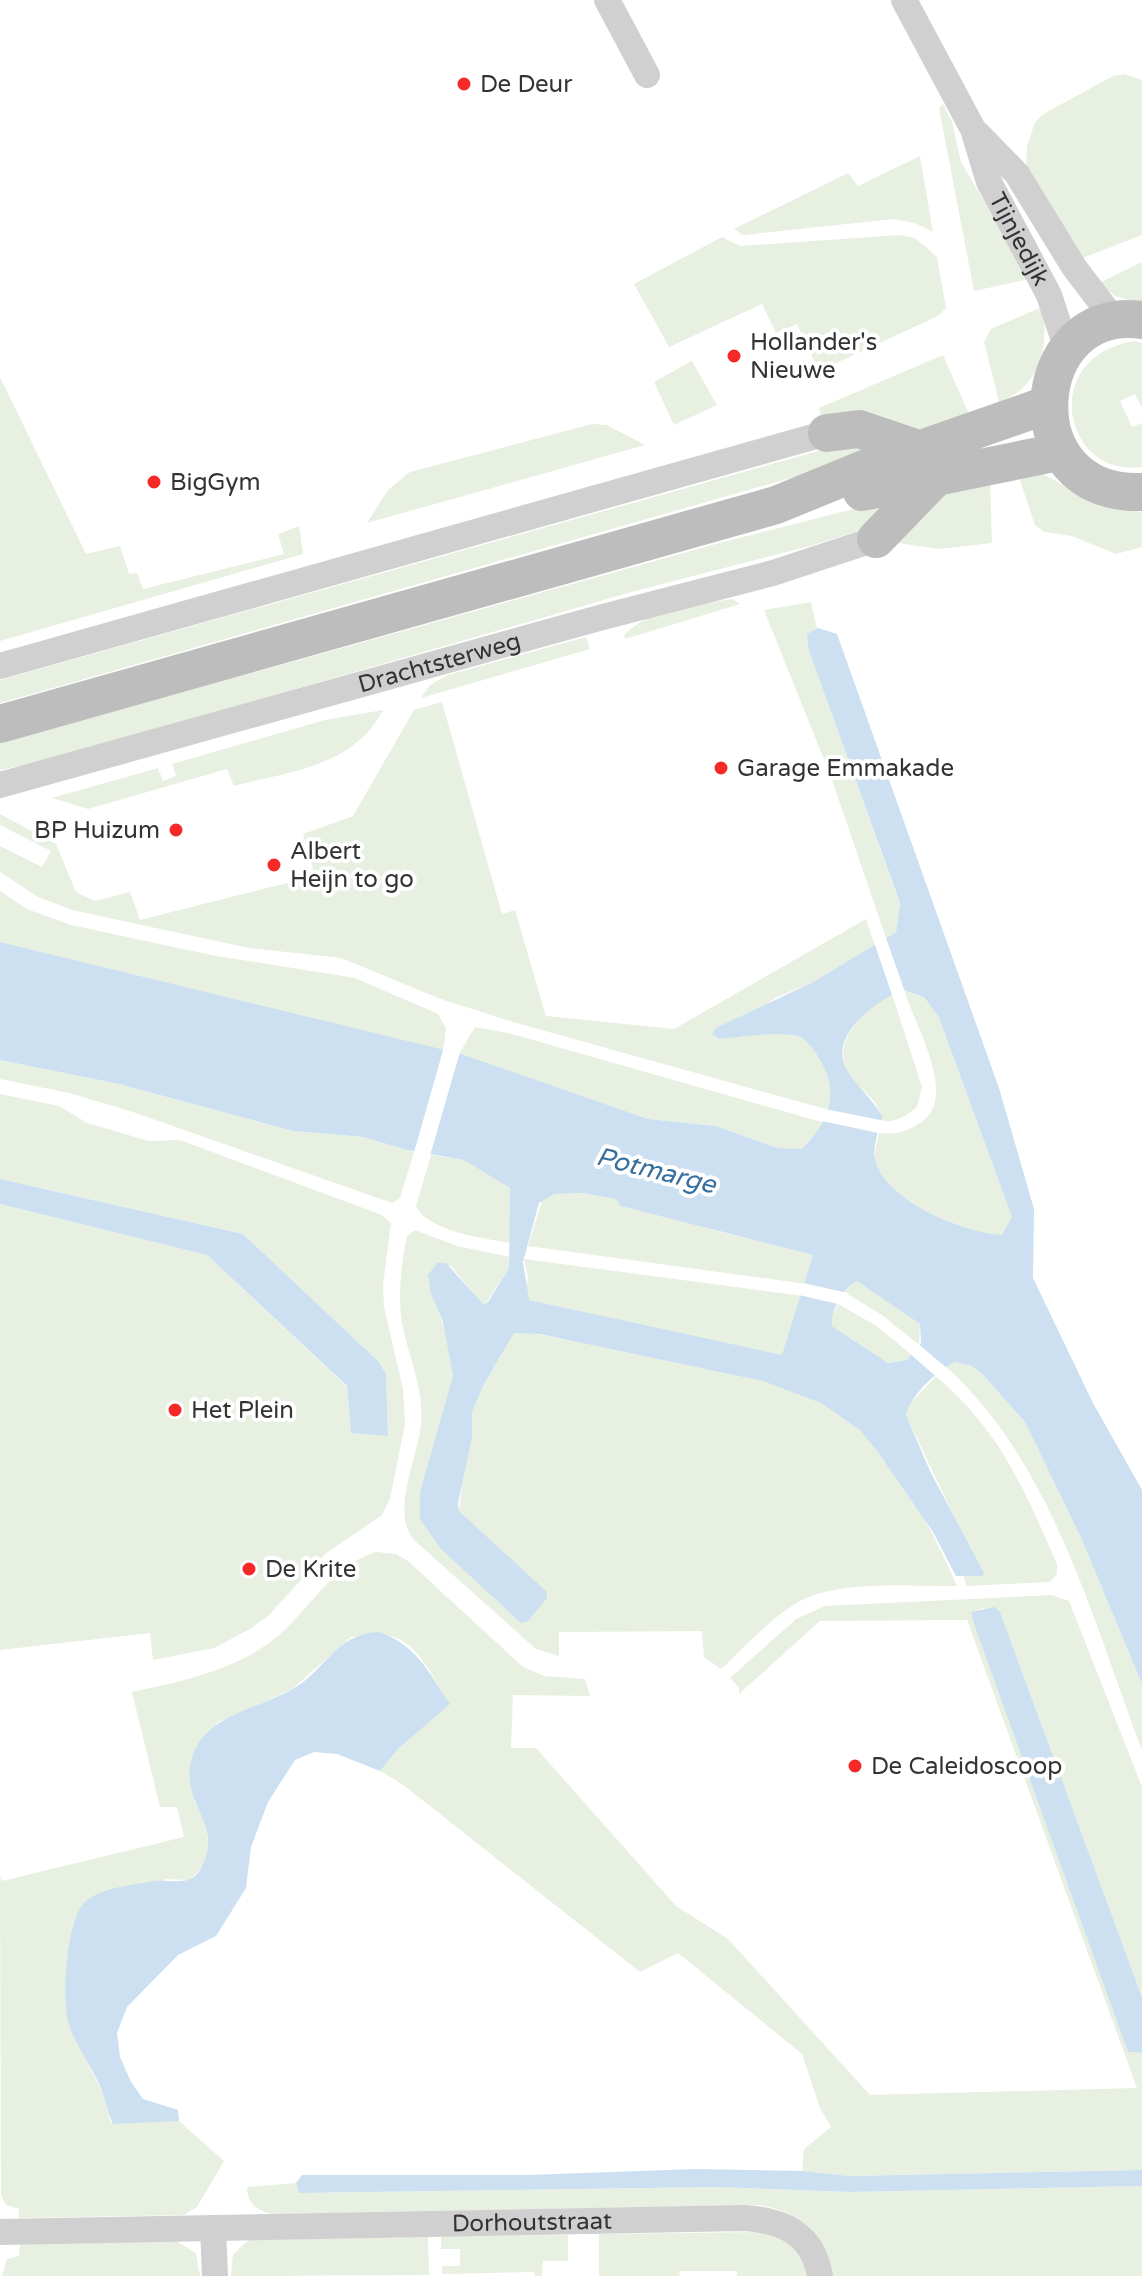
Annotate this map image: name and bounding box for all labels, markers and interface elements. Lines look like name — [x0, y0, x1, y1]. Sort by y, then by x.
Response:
place label: De Deur — [480, 70, 573, 99]
marker: De Deur — [455, 75, 473, 93]
street label: Tijnjedijk — [982, 188, 1055, 291]
place label: Hollander's Nieuwe — [750, 328, 877, 385]
marker: Hollander's Nieuwe — [725, 347, 743, 365]
place label: BigGym — [170, 468, 260, 497]
marker: BigGym — [145, 473, 163, 491]
street label: Drachtsterweg — [355, 627, 524, 699]
place label: Garage Emmakade — [737, 754, 954, 783]
marker: Garage Emmakade — [712, 759, 730, 777]
place label: BP Huizum — [34, 816, 160, 845]
marker: BP Huizum — [167, 821, 185, 839]
place label: Albert Heijn to go — [290, 837, 414, 894]
marker: Albert Heijn to go — [265, 856, 283, 874]
water label: Potmarge — [593, 1141, 720, 1201]
place label: Het Plein — [191, 1396, 294, 1425]
marker: Het Plein — [166, 1401, 184, 1419]
place label: De Krite — [265, 1555, 356, 1584]
marker: De Krite — [240, 1560, 258, 1578]
place label: De Caleidoscoop — [871, 1752, 1062, 1781]
marker: De Caleidoscoop — [846, 1757, 864, 1775]
street label: Dorhoutstraat — [452, 2206, 612, 2238]

